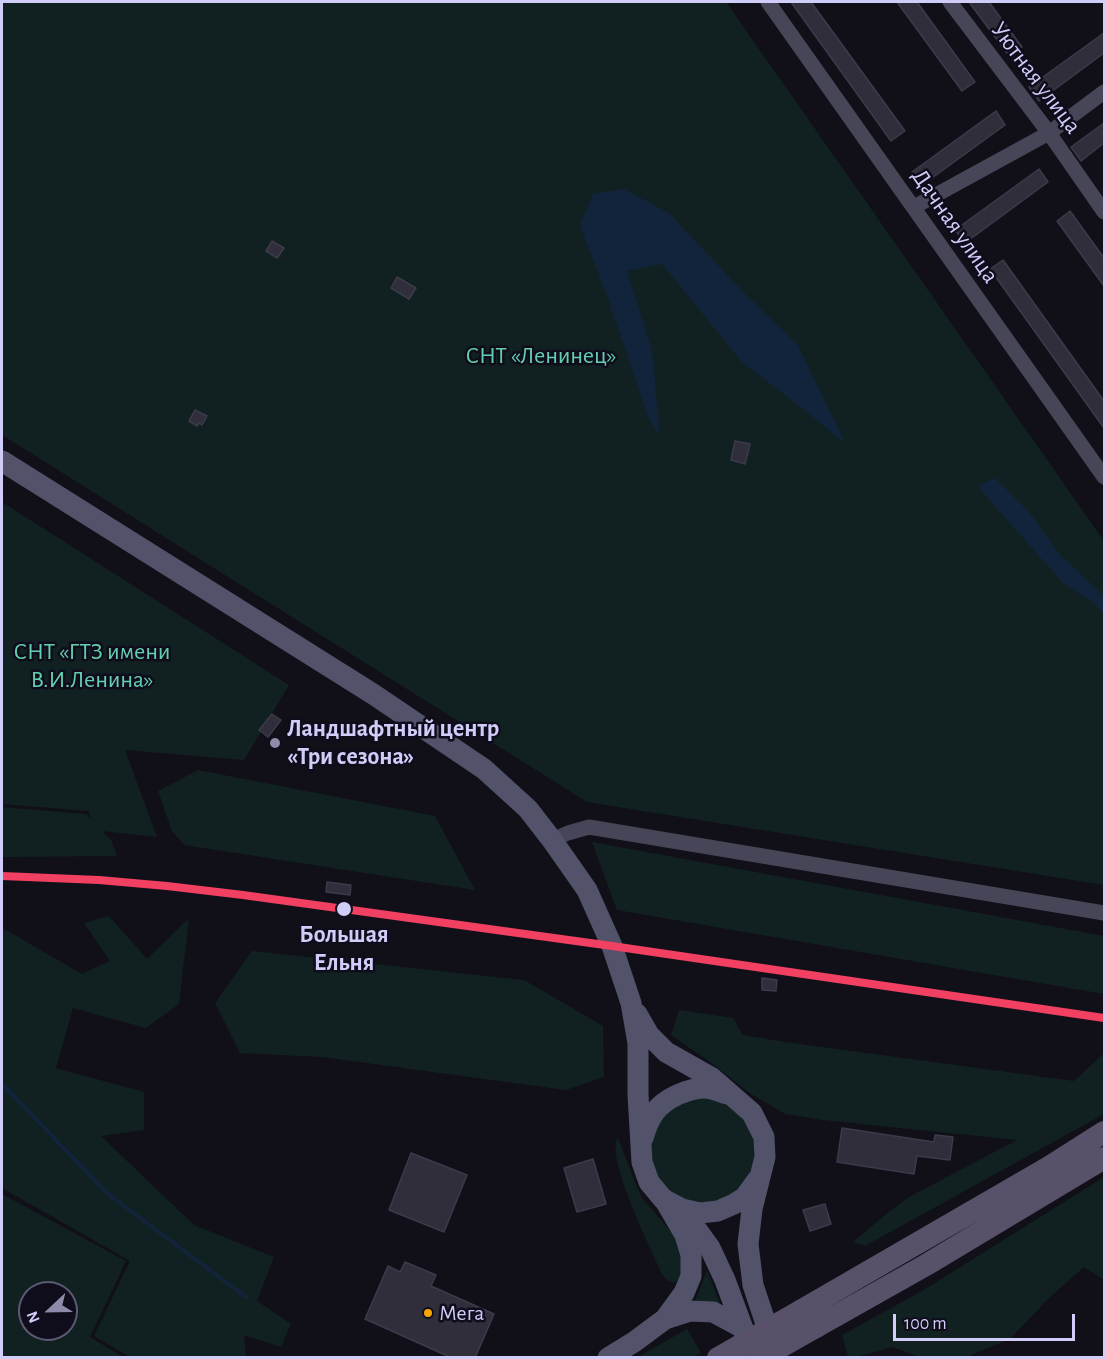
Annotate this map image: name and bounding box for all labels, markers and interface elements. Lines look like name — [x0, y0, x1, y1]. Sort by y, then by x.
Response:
street label: Уютная улица — [985, 16, 1087, 140]
street label: Дачная улица — [905, 163, 1005, 289]
park label: СНТ «Ленинец» — [465, 342, 617, 370]
park label: СНТ «ГТЗ имени В.И.Ленина» — [13, 638, 171, 694]
place label: Ландшафтный центр «Три сезона» — [287, 715, 499, 771]
marker: Ландшафтный центр «Три сезона» — [268, 736, 282, 750]
marker: Большая Ельня — [335, 900, 353, 918]
place label: Большая Ельня — [299, 921, 389, 977]
north arrow — [18, 1281, 78, 1341]
place label: Мега — [439, 1300, 484, 1326]
scale bar — [896, 1302, 1078, 1340]
marker: Мега — [422, 1307, 434, 1319]
text: N — [24, 1309, 43, 1325]
text: 100 m — [904, 1315, 947, 1333]

